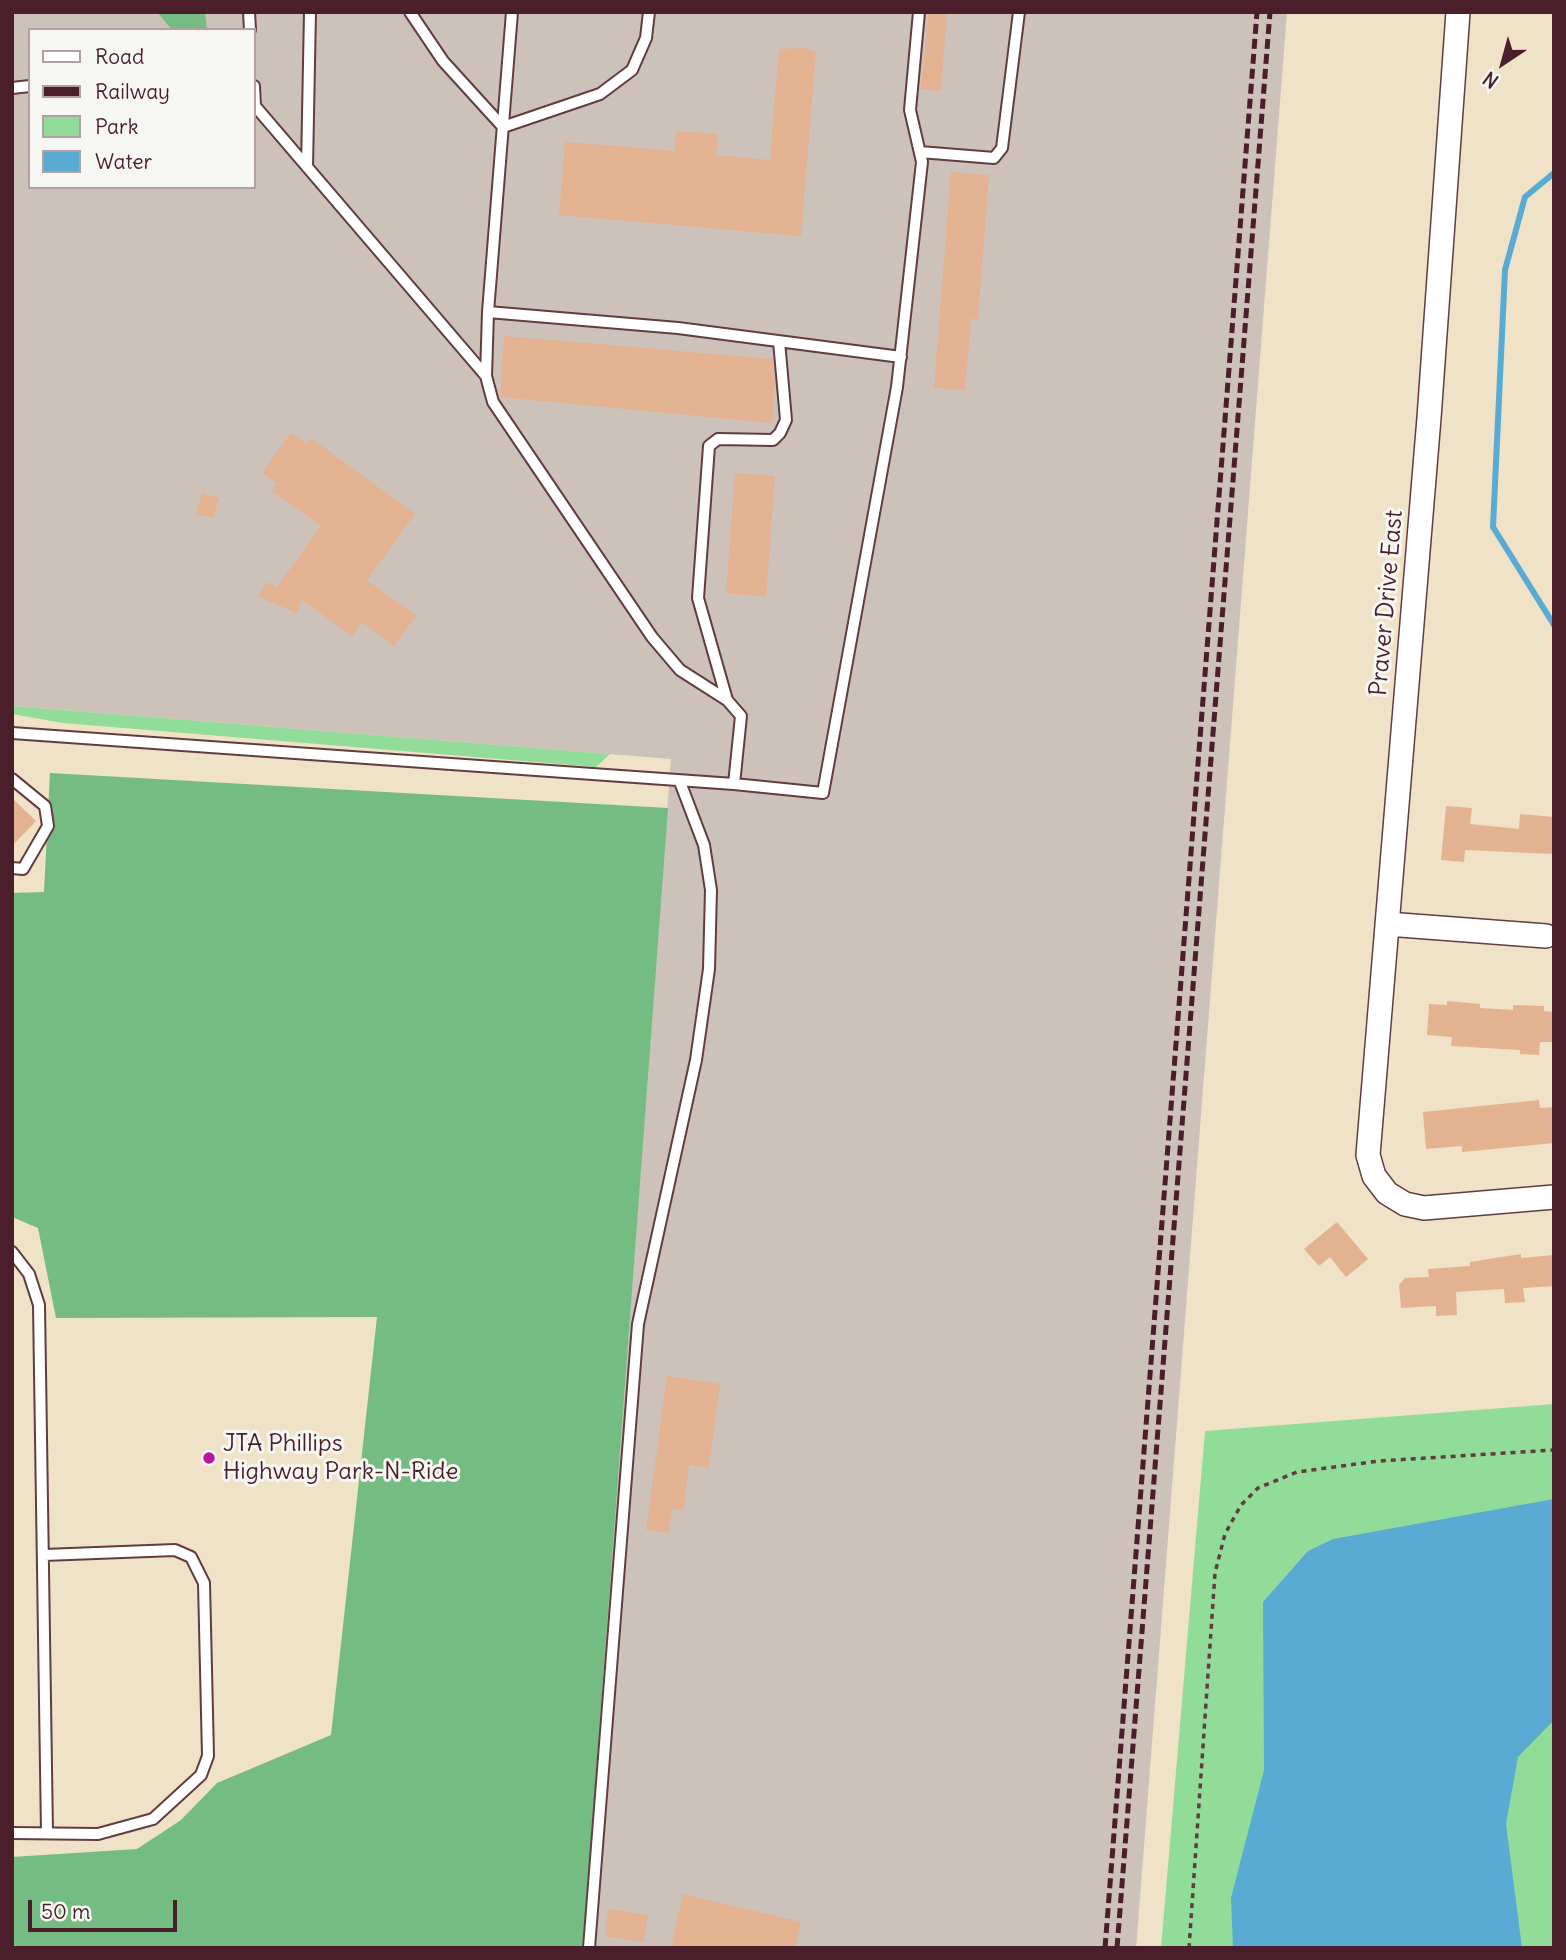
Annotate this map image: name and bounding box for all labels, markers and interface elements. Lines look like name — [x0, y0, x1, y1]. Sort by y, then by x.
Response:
legend — [28, 28, 256, 189]
north arrow — [1468, 28, 1538, 98]
text: Road — [95, 43, 144, 70]
text: N — [1478, 66, 1503, 94]
text: Railway — [95, 78, 170, 105]
text: Park — [95, 113, 138, 140]
text: Water — [95, 148, 152, 175]
street label: Praver Drive East — [1365, 509, 1409, 697]
place label: JTA Phillips Highway Park-N-Ride — [223, 1430, 458, 1486]
marker: JTA Phillips Highway Park-N-Ride — [201, 1450, 217, 1466]
scale bar — [32, 1886, 180, 1930]
text: 50 m — [41, 1898, 90, 1925]

